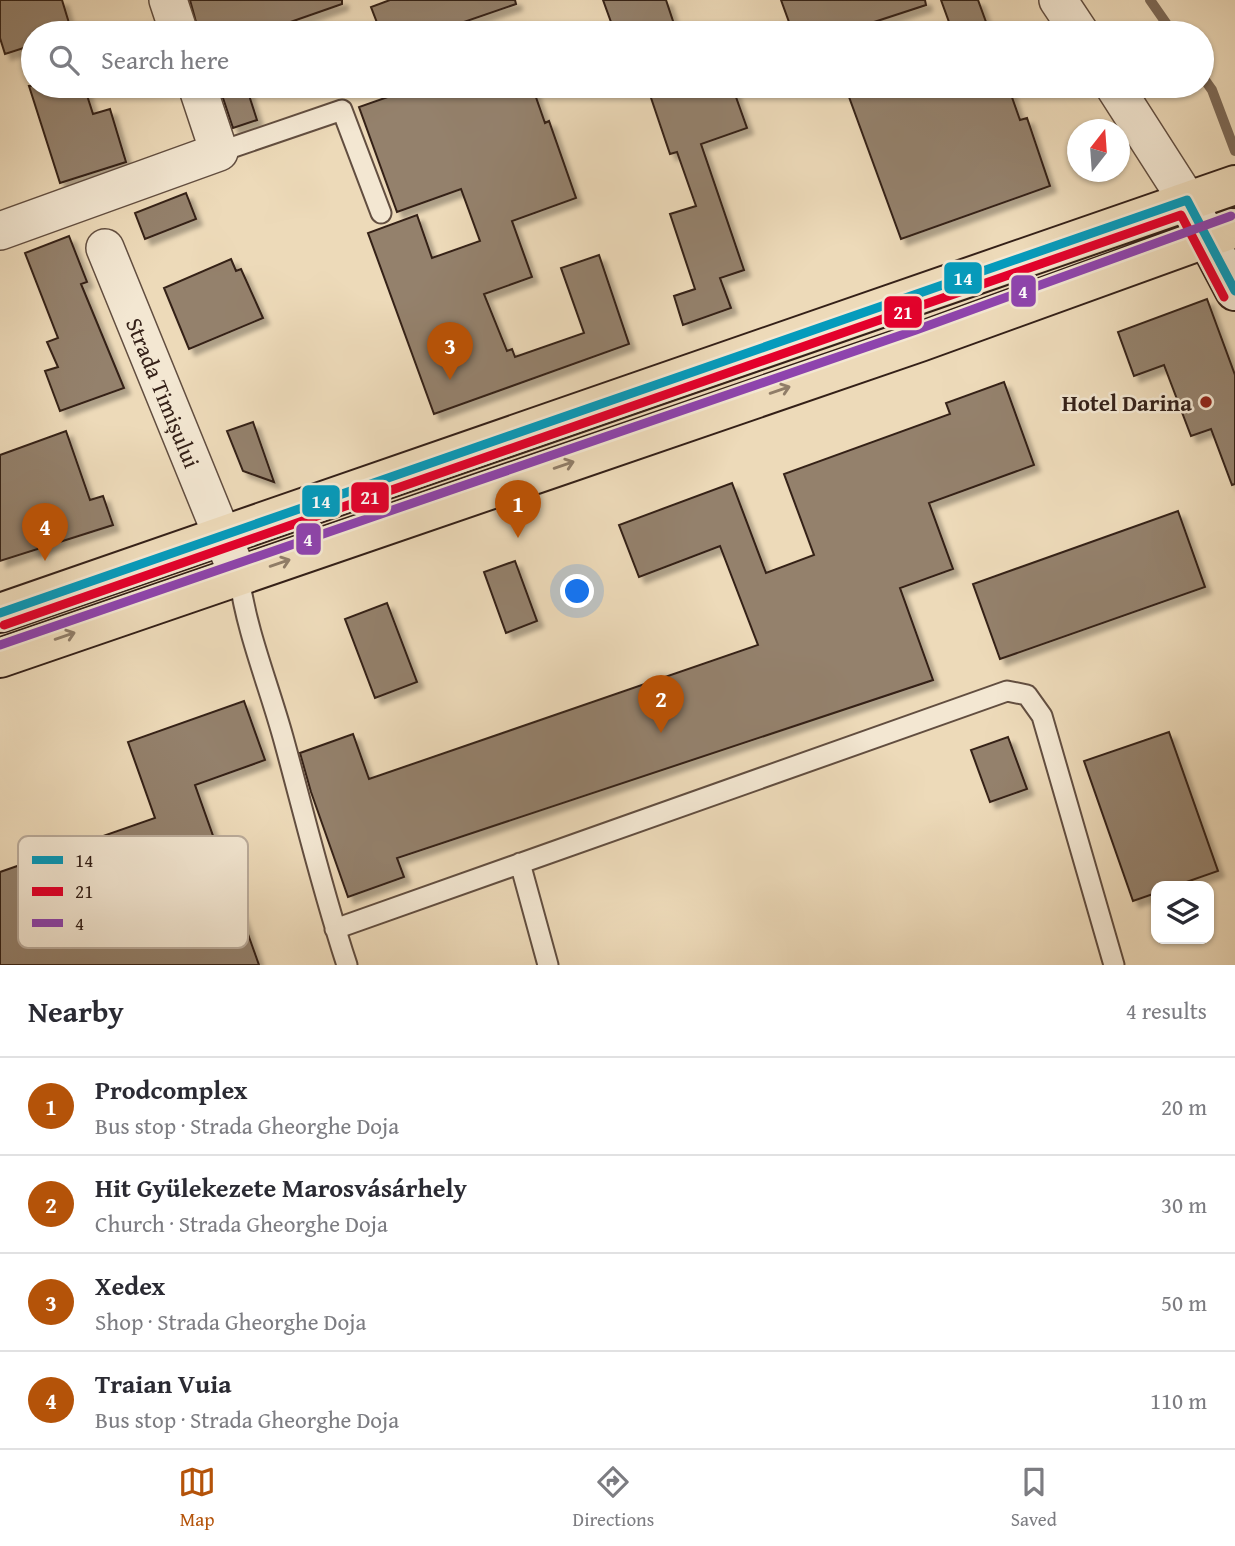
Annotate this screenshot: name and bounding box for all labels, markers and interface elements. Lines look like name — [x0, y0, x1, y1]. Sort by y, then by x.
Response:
search box — [21, 21, 1214, 98]
text: Search here — [101, 40, 229, 79]
icon: search — [45, 41, 83, 79]
north arrow — [1067, 119, 1130, 182]
line badge: 14 — [943, 261, 983, 295]
text: 14 — [953, 264, 973, 292]
line badge: 4 — [1010, 274, 1037, 308]
text: 4 — [1018, 277, 1028, 305]
line badge: 21 — [883, 295, 923, 329]
text: 21 — [893, 298, 913, 326]
street label: Strada Timișului — [119, 312, 209, 472]
pin: 3 — [427, 322, 473, 380]
one-way arrow — [768, 383, 790, 395]
place label: Hotel Darina — [1062, 386, 1192, 419]
marker: Hotel Darina — [1198, 394, 1214, 410]
one-way arrow — [553, 458, 575, 470]
pin: 1 — [495, 480, 541, 538]
line badge: 21 — [350, 481, 390, 514]
text: 21 — [360, 483, 380, 511]
line badge: 14 — [301, 484, 341, 518]
text: 14 — [311, 487, 331, 515]
pin: 4 — [22, 503, 68, 561]
line badge: 4 — [295, 522, 322, 556]
text: 4 — [303, 525, 313, 553]
one-way arrow — [269, 556, 291, 569]
your location — [560, 574, 594, 608]
one-way arrow — [53, 629, 75, 641]
pin: 2 — [638, 675, 684, 733]
legend — [18, 836, 248, 948]
text: 14 — [75, 846, 93, 874]
text: 21 — [75, 877, 93, 905]
map controls — [1151, 881, 1214, 944]
button: layers — [1151, 881, 1214, 944]
text: 4 — [75, 909, 84, 937]
text: Nearby — [28, 989, 124, 1033]
text: 4 results — [1126, 994, 1207, 1027]
text: Prodcomplex — [95, 1070, 247, 1109]
text: 1 — [45, 1090, 57, 1123]
text: 20 m — [1161, 1090, 1207, 1123]
text: Bus stop · Strada Gheorghe Doja — [95, 1109, 399, 1142]
text: Hit Gyülekezete Marosvásárhely — [95, 1168, 467, 1207]
text: 2 — [45, 1188, 57, 1221]
text: 30 m — [1161, 1188, 1207, 1221]
text: Church · Strada Gheorghe Doja — [95, 1207, 388, 1240]
text: Xedex — [95, 1266, 165, 1305]
text: 3 — [45, 1286, 57, 1319]
text: 50 m — [1161, 1286, 1207, 1319]
text: Shop · Strada Gheorghe Doja — [95, 1305, 366, 1338]
text: Traian Vuia — [95, 1364, 232, 1403]
text: 4 — [45, 1384, 57, 1417]
text: 110 m — [1150, 1384, 1207, 1417]
text: Bus stop · Strada Gheorghe Doja — [95, 1403, 399, 1436]
tab: Map — [178, 1463, 216, 1533]
tab: Directions — [573, 1463, 654, 1533]
tab: Saved — [1011, 1463, 1057, 1533]

